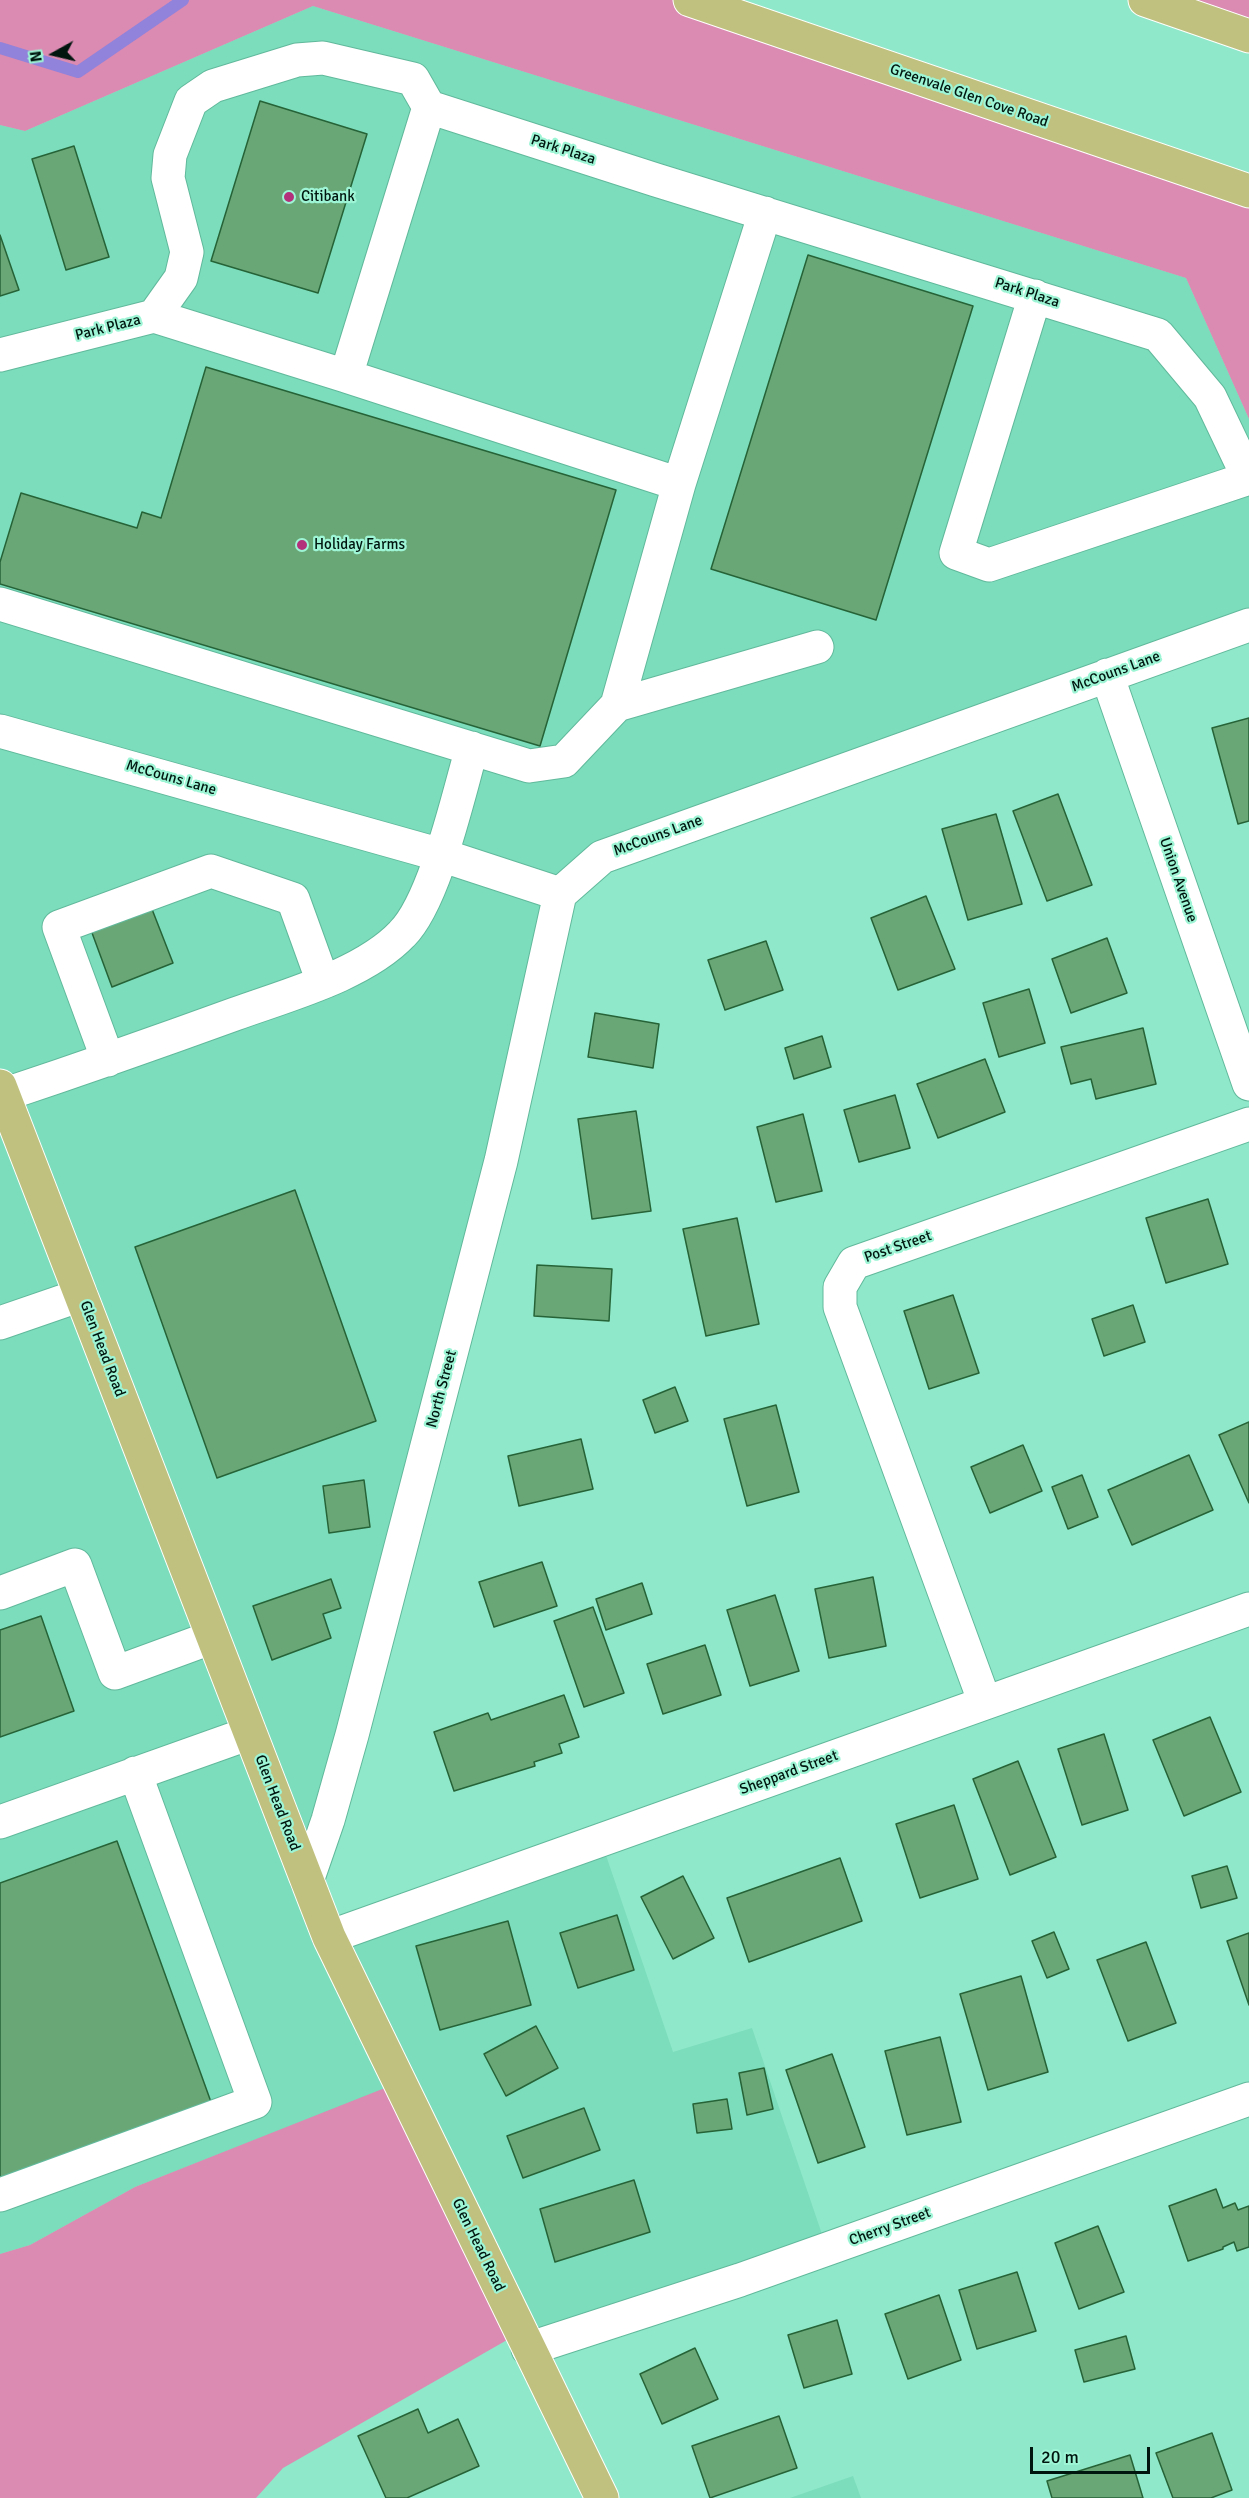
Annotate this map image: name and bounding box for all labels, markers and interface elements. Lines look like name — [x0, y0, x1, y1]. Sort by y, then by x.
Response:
north arrow — [24, 24, 84, 84]
text: N — [25, 50, 47, 63]
street label: Greenvale Glen Cove Road — [887, 60, 1051, 132]
street label: Park Plaza — [528, 131, 598, 169]
place label: Citibank — [301, 188, 355, 206]
marker: Citibank — [282, 190, 296, 204]
street label: Park Plaza — [992, 274, 1062, 312]
street label: Park Plaza — [73, 311, 143, 345]
place label: Holiday Farms — [314, 536, 405, 554]
marker: Holiday Farms — [295, 538, 309, 552]
street label: McCouns Lane — [1069, 648, 1163, 696]
street label: McCouns Lane — [124, 757, 218, 799]
street label: McCouns Lane — [611, 812, 705, 860]
street label: Union Avenue — [1155, 835, 1201, 925]
street label: Post Street — [862, 1227, 934, 1267]
street label: Glen Head Road — [75, 1298, 129, 1400]
street label: North Street — [423, 1348, 461, 1430]
street label: Sheppard Street — [737, 1747, 841, 1799]
street label: Glen Head Road — [250, 1752, 304, 1854]
street label: Glen Head Road — [448, 2195, 508, 2295]
street label: Cherry Street — [847, 2204, 933, 2250]
scale bar — [1033, 2435, 1153, 2473]
text: 20 m — [1041, 2446, 1079, 2468]

